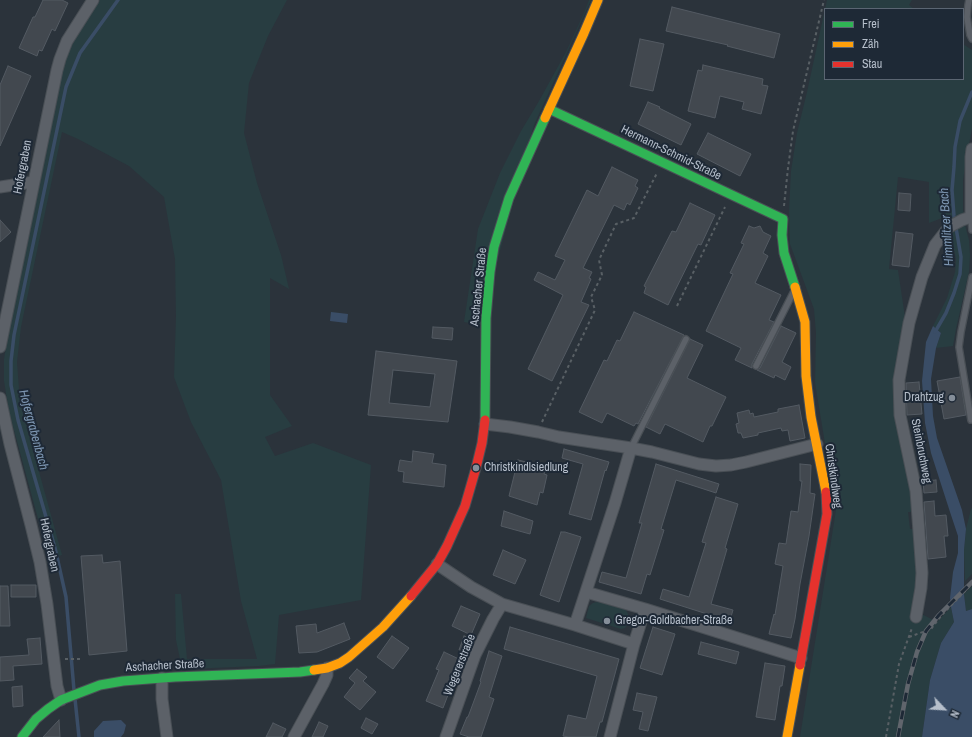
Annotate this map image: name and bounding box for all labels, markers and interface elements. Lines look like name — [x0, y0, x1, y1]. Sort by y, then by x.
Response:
legend — [824, 8, 964, 80]
text: Frei — [862, 16, 880, 32]
text: Zäh — [862, 36, 879, 52]
text: Stau — [862, 56, 882, 72]
street label: Hermann-Schmid-Straße — [618, 122, 724, 184]
street label: Hofergraben — [11, 139, 35, 195]
water label: Himmlitzer Bach — [936, 187, 958, 267]
street label: Aschacher Straße — [468, 247, 490, 327]
water label: Hofergrabenbach — [15, 388, 51, 472]
place label: Drahtzug — [904, 391, 944, 405]
marker: Drahtzug — [947, 393, 957, 403]
street label: Steinbruchweg — [908, 417, 934, 485]
street label: Christkindlweg — [821, 443, 845, 509]
place label: Christkindlsiedlung — [484, 461, 568, 475]
marker: Christkindlsiedlung — [471, 463, 481, 473]
street label: Hofergraben — [36, 517, 62, 573]
place label: Gregor-Goldbacher-Straße — [615, 614, 733, 628]
marker: Gregor-Goldbacher-Straße — [602, 616, 612, 626]
street label: Wegererstraße — [441, 632, 479, 698]
street label: Aschacher Straße — [125, 657, 205, 675]
north arrow — [924, 689, 964, 729]
text: N — [947, 708, 963, 720]

